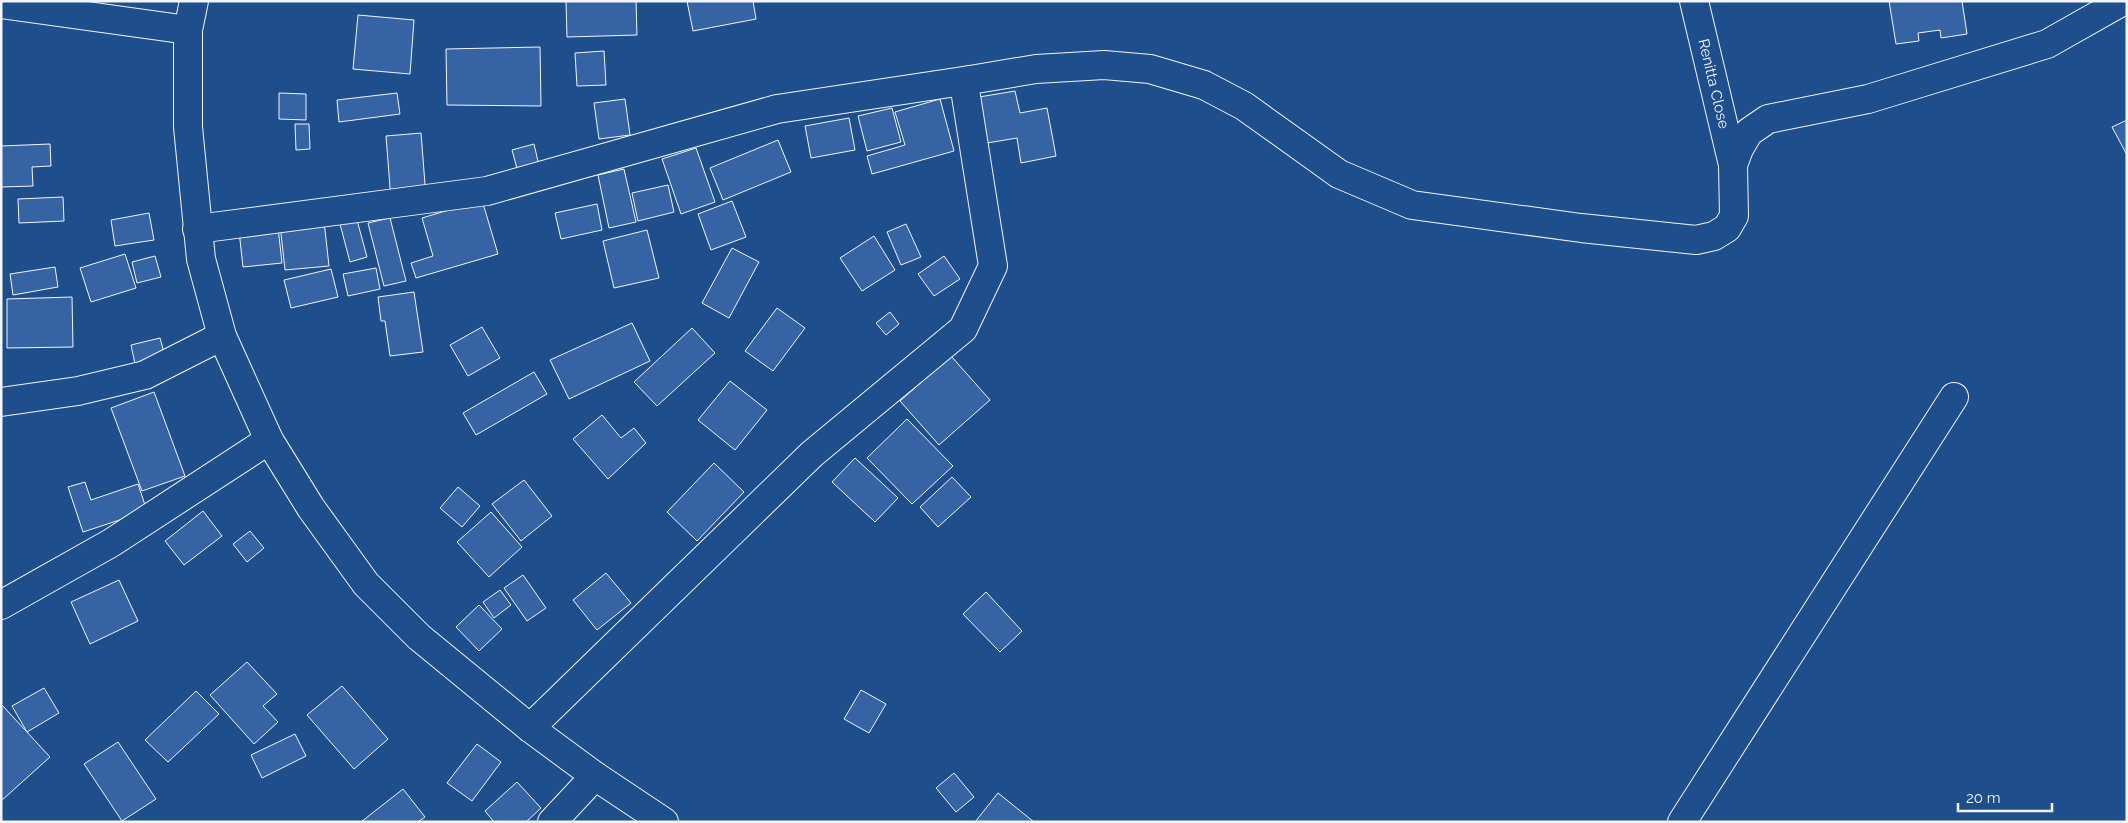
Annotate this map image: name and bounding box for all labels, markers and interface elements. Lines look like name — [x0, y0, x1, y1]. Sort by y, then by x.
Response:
street label: Renitta Close — [1694, 37, 1733, 131]
scale bar — [1958, 780, 2052, 812]
text: 20 m — [1966, 789, 2001, 807]

